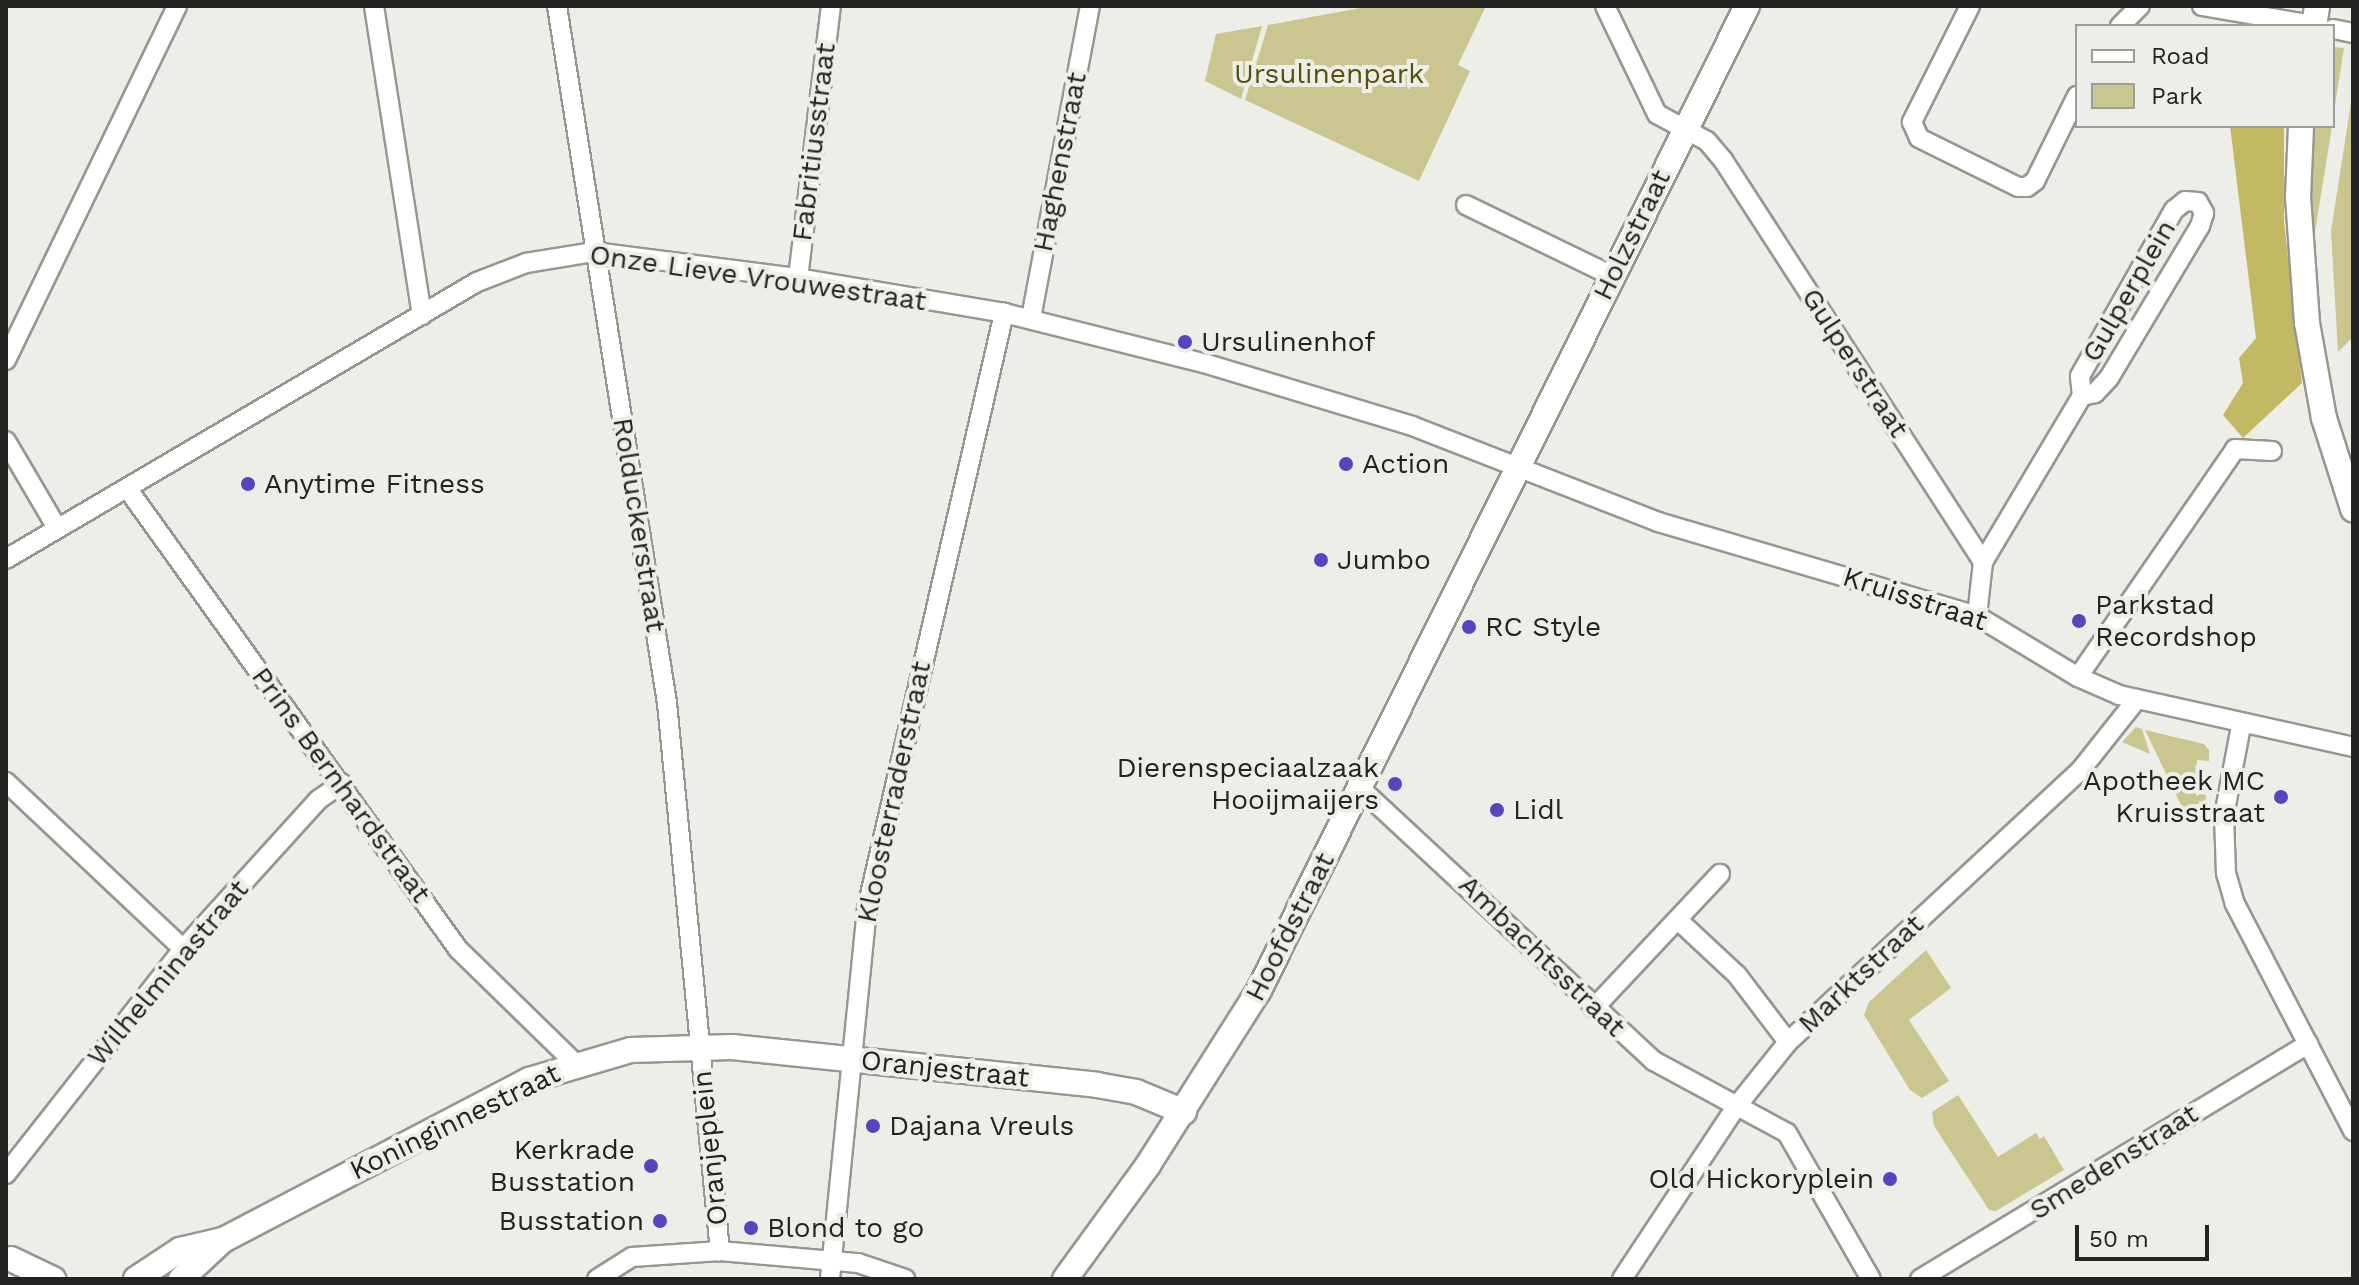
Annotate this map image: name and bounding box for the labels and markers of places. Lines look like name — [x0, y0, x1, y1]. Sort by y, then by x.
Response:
place label: Ursulinenhof — [1201, 325, 1375, 359]
marker: Ursulinenhof — [1176, 333, 1194, 351]
place label: Action — [1362, 447, 1449, 481]
marker: Action — [1337, 455, 1355, 473]
place label: Anytime Fitness — [264, 467, 485, 501]
marker: Anytime Fitness — [239, 475, 257, 493]
place label: Jumbo — [1337, 543, 1431, 577]
marker: Jumbo — [1312, 551, 1330, 569]
place label: Parkstad Recordshop — [2095, 588, 2257, 654]
place label: RC Style — [1485, 610, 1601, 644]
marker: Parkstad Recordshop — [2070, 612, 2088, 630]
marker: RC Style — [1460, 618, 1478, 636]
place label: Dierenspeciaalzaak Hooijmaijers — [1117, 751, 1379, 817]
place label: Apotheek MC Kruisstraat — [2082, 764, 2265, 830]
marker: Dierenspeciaalzaak Hooijmaijers — [1386, 775, 1404, 793]
marker: Apotheek MC Kruisstraat — [2272, 788, 2290, 806]
place label: Lidl — [1513, 793, 1563, 827]
marker: Lidl — [1488, 801, 1506, 819]
place label: Dajana Vreuls — [889, 1109, 1076, 1143]
marker: Dajana Vreuls — [864, 1117, 882, 1135]
place label: Kerkrade Busstation — [490, 1133, 635, 1199]
marker: Kerkrade Busstation — [642, 1157, 660, 1175]
place label: Old Hickoryplein — [1649, 1162, 1874, 1196]
marker: Old Hickoryplein — [1881, 1170, 1899, 1188]
place label: Busstation — [499, 1204, 644, 1238]
place label: Blond to go — [767, 1211, 925, 1245]
marker: Busstation — [651, 1212, 669, 1230]
marker: Blond to go — [742, 1219, 760, 1237]

